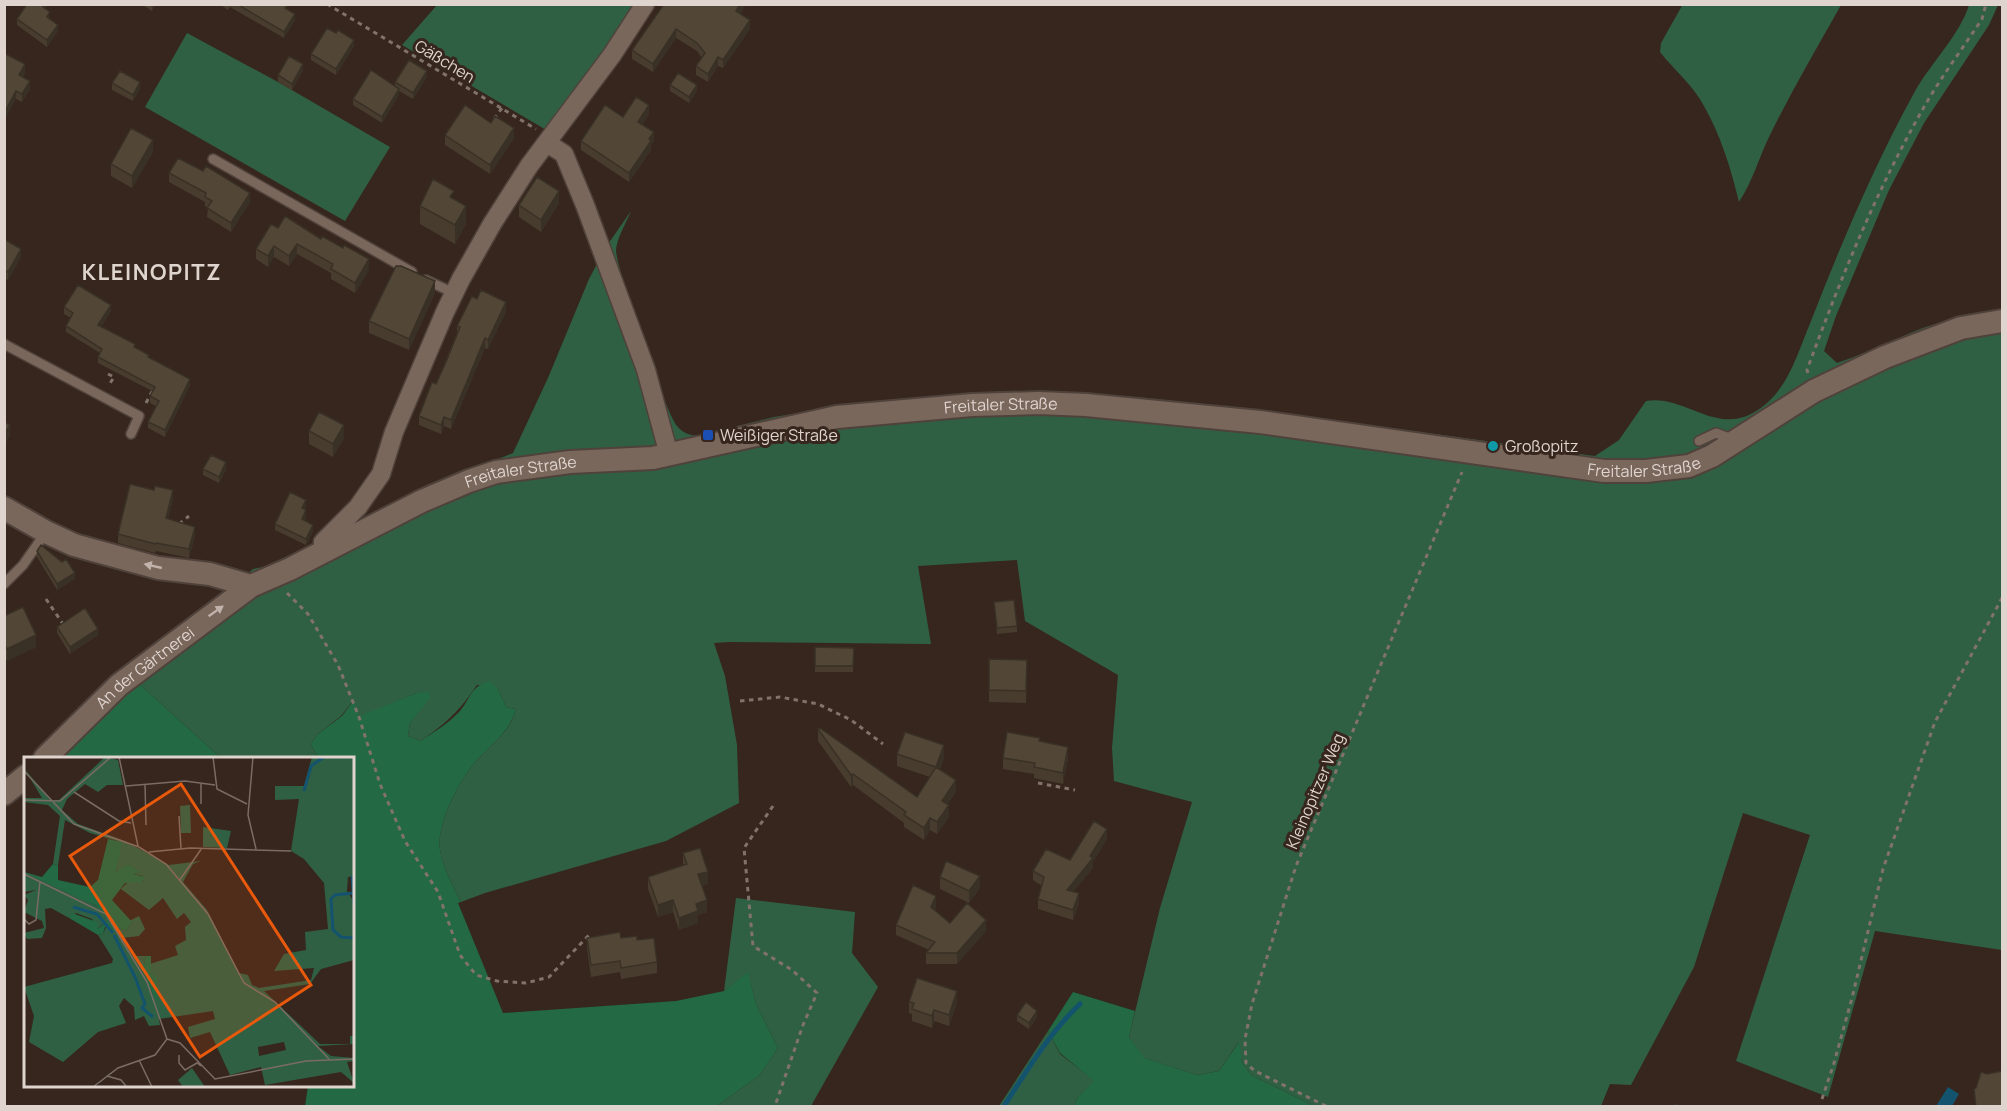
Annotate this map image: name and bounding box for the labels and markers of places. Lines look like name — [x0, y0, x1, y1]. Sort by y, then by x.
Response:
place label: Weißiger Straße — [720, 424, 838, 446]
marker: Weißiger Straße — [701, 428, 715, 442]
place label: Großopitz — [1505, 435, 1578, 457]
marker: Großopitz — [1486, 439, 1500, 453]

